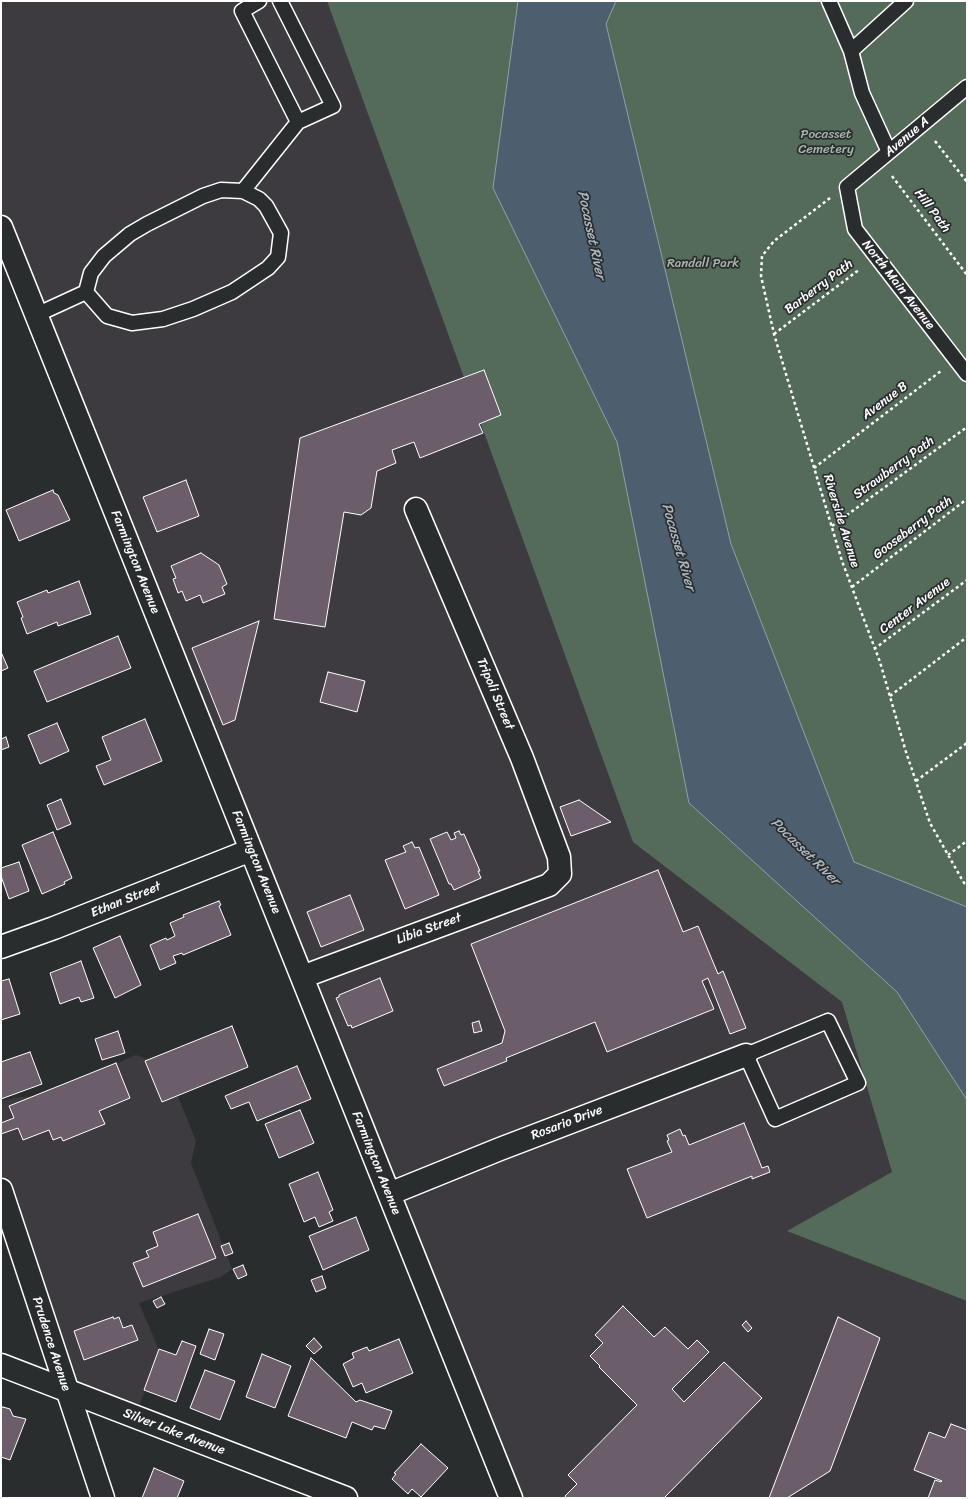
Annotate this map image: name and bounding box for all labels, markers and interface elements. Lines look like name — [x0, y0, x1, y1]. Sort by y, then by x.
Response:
street label: Avenue A — [882, 114, 932, 160]
park label: Pocasset Cemetery — [798, 127, 854, 158]
street label: Hill Path — [911, 186, 953, 236]
water label: Pocasset River — [573, 189, 609, 281]
street label: North Main Avenue — [858, 237, 938, 333]
park label: Randall Park — [667, 256, 739, 272]
street label: Barberry Path — [782, 256, 856, 318]
street label: Avenue B — [859, 379, 911, 423]
street label: Strawberry Path — [851, 433, 937, 503]
street label: Riverside Avenue — [819, 472, 863, 570]
street label: Gooseberry Path — [870, 493, 956, 563]
water label: Pocasset River — [658, 501, 698, 593]
street label: Farmington Avenue — [107, 508, 163, 616]
street label: Center Avenue — [877, 574, 953, 638]
street label: Tripoli Street — [473, 656, 517, 732]
street label: Farmington Avenue — [228, 808, 284, 916]
water label: Pocasset River — [767, 815, 843, 889]
street label: Ethan Street — [89, 879, 163, 921]
street label: Libia Street — [394, 910, 464, 948]
street label: Rosario Drive — [529, 1102, 605, 1144]
street label: Farmington Avenue — [348, 1109, 404, 1217]
street label: Prudence Avenue — [28, 1295, 74, 1393]
street label: Silver Lake Avenue — [121, 1405, 227, 1459]

